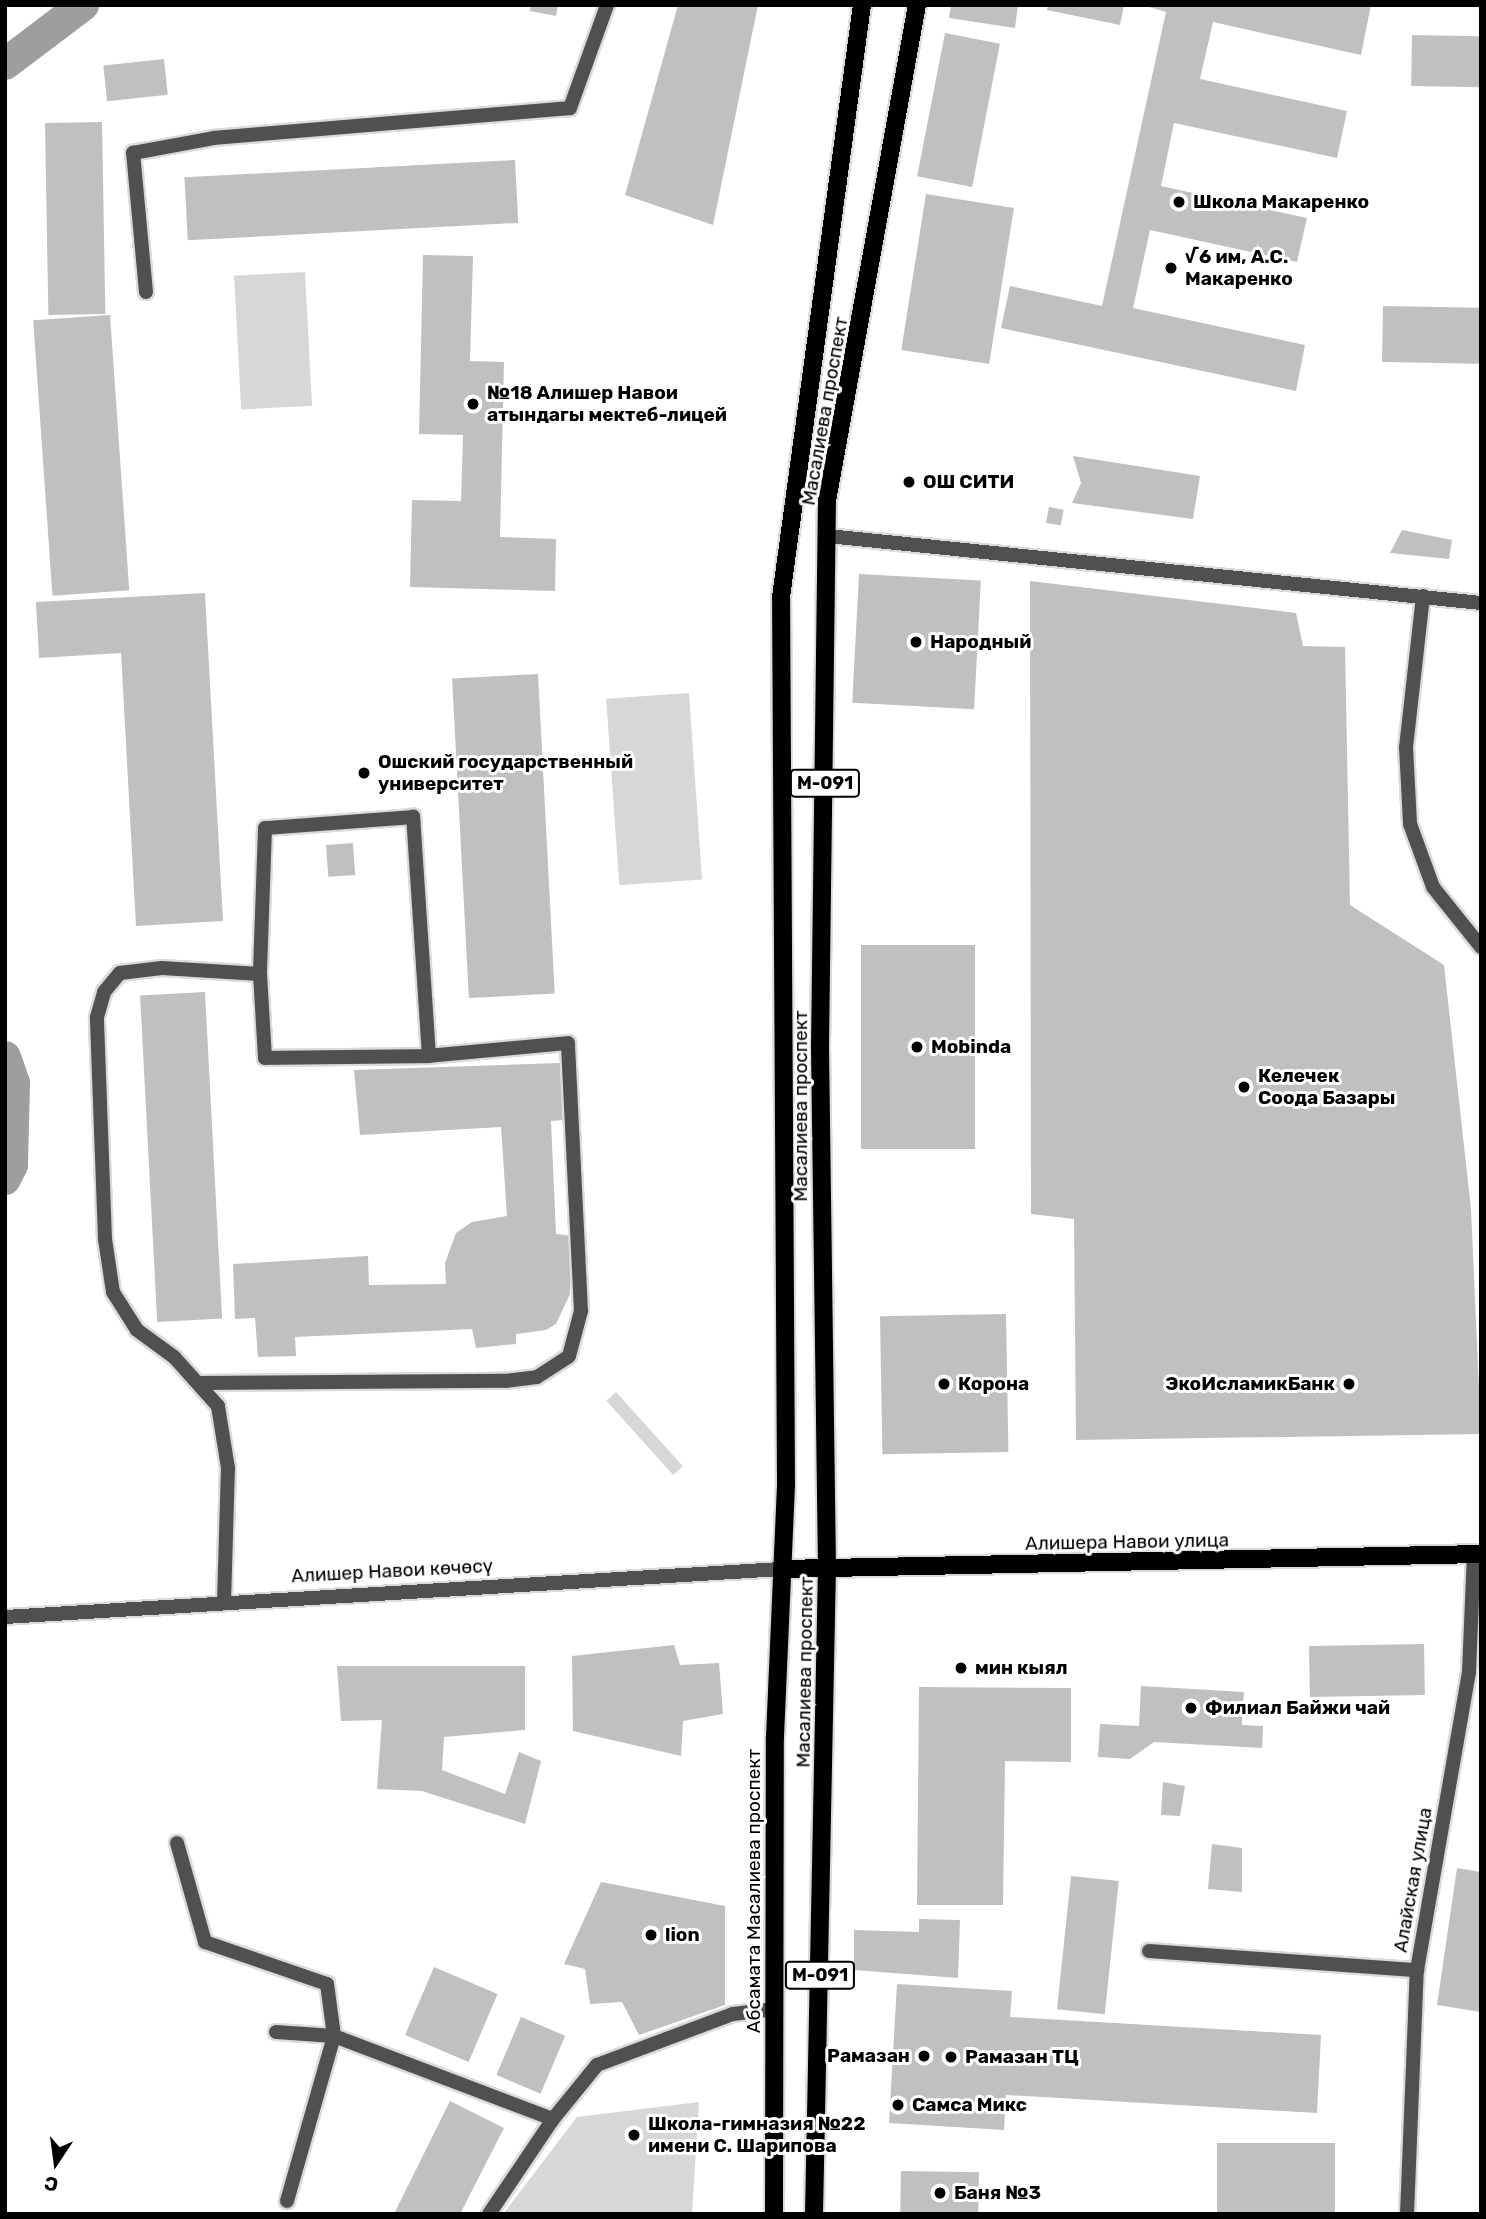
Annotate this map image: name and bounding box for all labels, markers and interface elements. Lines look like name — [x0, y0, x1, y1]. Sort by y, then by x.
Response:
place label: Школа Макаренко — [1193, 191, 1369, 213]
marker: Школа Макаренко — [1171, 194, 1187, 210]
place label: √6 им, А.С. Макаренко — [1185, 246, 1293, 290]
marker: √6 им, А.С. Макаренко — [1163, 260, 1179, 276]
street label: Масалиева проспект — [797, 315, 853, 507]
place label: №18 Алишер Навои атындагы мектеб-лицей — [487, 382, 727, 426]
marker: №18 Алишер Навои атындагы мектеб-лицей — [465, 396, 481, 412]
place label: ОШ СИТИ — [923, 471, 1014, 493]
marker: ОШ СИТИ — [901, 474, 917, 490]
place label: Народный — [930, 631, 1031, 653]
marker: Народный — [908, 634, 924, 650]
place label: Ошский государственный университет — [378, 751, 633, 795]
marker: Ошский государственный университет — [356, 765, 372, 781]
road number: М-091 — [788, 768, 862, 798]
street label: Масалиева проспект — [790, 1010, 812, 1202]
place label: Mobinda — [931, 1036, 1011, 1058]
marker: Mobinda — [909, 1039, 925, 1055]
place label: Келечек Соода Базары — [1258, 1065, 1395, 1109]
marker: Келечек Соода Базары — [1236, 1079, 1252, 1095]
place label: Корона — [958, 1373, 1029, 1395]
place label: ЭкоИсламикБанк — [1165, 1373, 1335, 1395]
marker: Корона — [936, 1376, 952, 1392]
marker: ЭкоИсламикБанк — [1341, 1376, 1357, 1392]
street label: Алишера Навои улица — [1025, 1529, 1229, 1555]
street label: Алишер Навои көчөсү — [291, 1554, 493, 1588]
street label: Масалиева проспект — [792, 1576, 818, 1768]
place label: мин кыял — [975, 1657, 1068, 1679]
marker: мин кыял — [953, 1660, 969, 1676]
place label: Филиал Байжи чай — [1205, 1697, 1390, 1719]
marker: Филиал Байжи чай — [1183, 1700, 1199, 1716]
street label: Абсамата Масалиева проспект — [743, 1749, 765, 2033]
street label: Алайская улица — [1389, 1806, 1437, 1954]
place label: lion — [665, 1924, 700, 1946]
marker: lion — [643, 1927, 659, 1943]
road number: М-091 — [783, 1961, 857, 1990]
place label: Рамазан — [827, 2045, 910, 2067]
place label: Рамазан ТЦ — [965, 2046, 1079, 2068]
marker: Рамазан — [916, 2048, 932, 2064]
marker: Рамазан ТЦ — [943, 2049, 959, 2065]
place label: Самса Микс — [912, 2094, 1027, 2116]
marker: Самса Микс — [890, 2097, 906, 2113]
place label: Школа-гимназия №22 имени С. Шарипова — [648, 2113, 866, 2157]
marker: Школа-гимназия №22 имени С. Шарипова — [626, 2127, 642, 2143]
north arrow — [21, 2128, 91, 2198]
text: С — [42, 2171, 60, 2197]
place label: Баня №3 — [954, 2182, 1041, 2204]
marker: Баня №3 — [932, 2185, 948, 2201]

